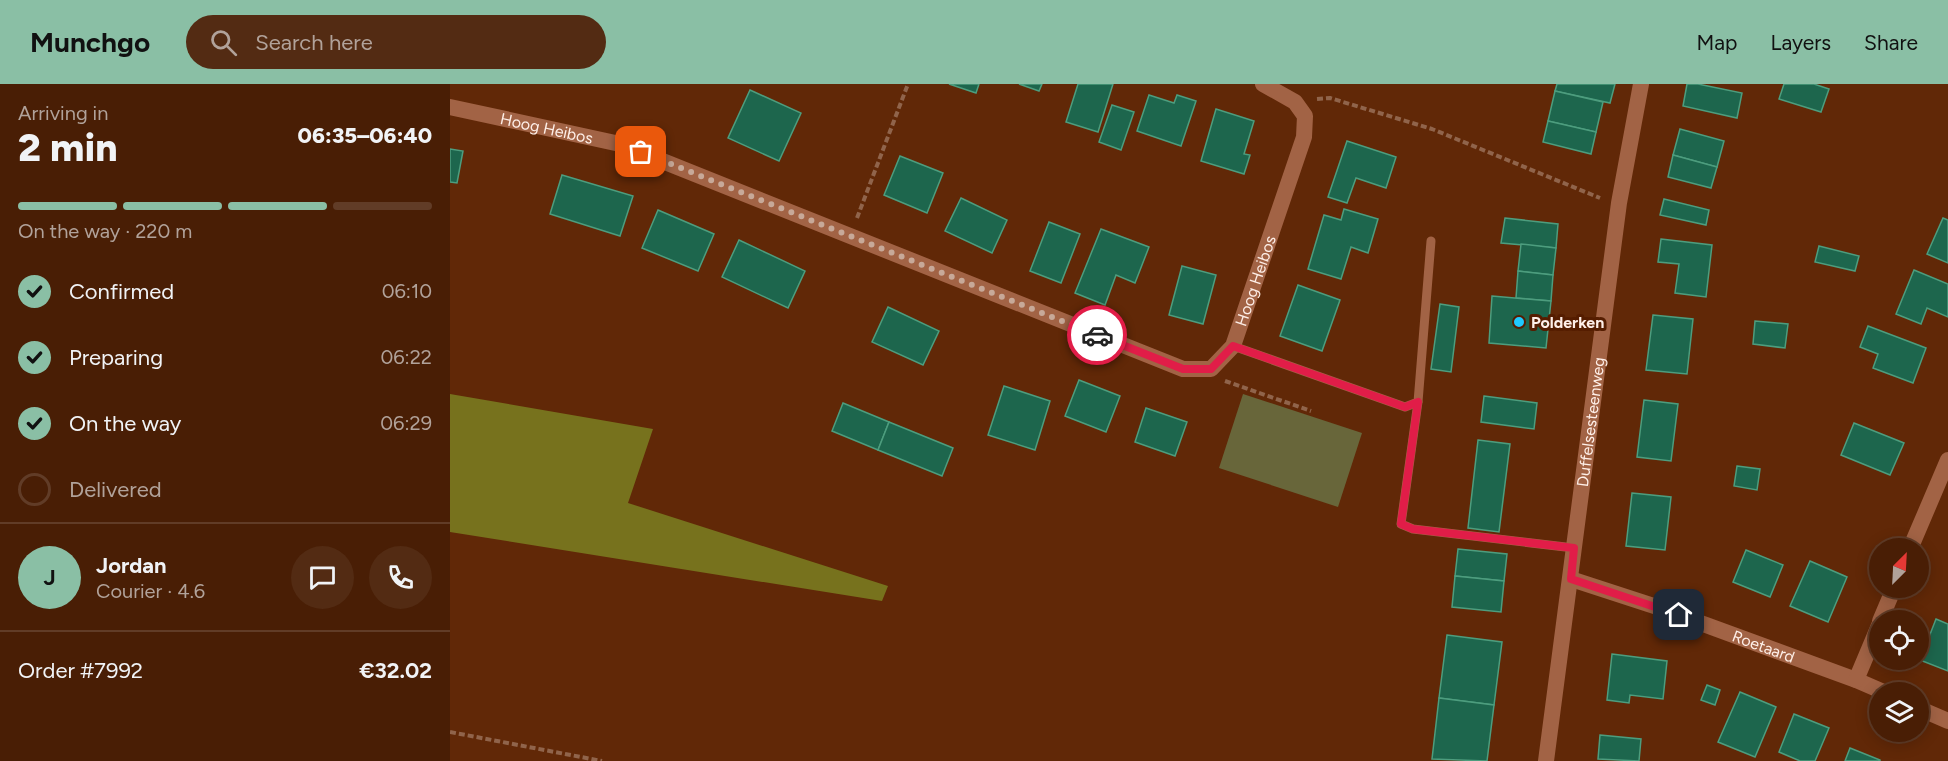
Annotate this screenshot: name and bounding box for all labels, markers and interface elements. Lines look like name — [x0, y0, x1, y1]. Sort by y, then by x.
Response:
search box — [186, 15, 606, 69]
text: Munchgo — [30, 25, 150, 59]
icon: search — [207, 26, 240, 59]
text: Search here — [255, 29, 373, 56]
text: Map — [1697, 30, 1737, 55]
text: Layers — [1770, 30, 1831, 55]
text: Share — [1864, 30, 1918, 55]
text: Arriving in — [18, 101, 108, 125]
street label: Hoog Heibos — [498, 109, 595, 148]
text: 06:35–06:40 — [298, 122, 432, 149]
text: 2 min — [18, 124, 118, 171]
pin — [615, 126, 666, 177]
icon: bag — [624, 135, 657, 168]
text: On the way · 220 m — [18, 219, 192, 243]
street label: Hoog Heibos — [1231, 233, 1280, 329]
icon: check — [18, 275, 51, 308]
text: Confirmed — [69, 278, 174, 305]
text: 06:10 — [382, 279, 432, 303]
courier — [1067, 305, 1127, 365]
place label: Polderken — [1531, 313, 1604, 332]
marker: Polderken — [1512, 315, 1526, 329]
icon: car — [1081, 319, 1114, 352]
icon: check — [18, 341, 51, 374]
text: Preparing — [69, 344, 163, 371]
text: 06:22 — [380, 345, 432, 369]
street label: Duffelsesteenweg — [1573, 356, 1609, 488]
icon: check — [18, 407, 51, 440]
text: On the way — [69, 410, 181, 437]
text: 06:29 — [380, 411, 432, 435]
text: Delivered — [69, 476, 162, 503]
north arrow — [1869, 538, 1929, 598]
map controls — [1869, 538, 1929, 742]
button: chat — [291, 546, 354, 609]
button: phone — [369, 546, 432, 609]
text: Jordan — [96, 552, 167, 579]
text: J — [43, 564, 56, 591]
text: Courier · 4.6 — [96, 579, 205, 603]
pin — [1653, 589, 1704, 640]
icon: home — [1662, 598, 1695, 631]
button: locate — [1869, 610, 1929, 670]
street label: Roetaard — [1730, 626, 1797, 667]
text: Order #7992 — [18, 657, 143, 684]
text: €32.02 — [359, 657, 432, 684]
button: layers — [1869, 682, 1929, 742]

